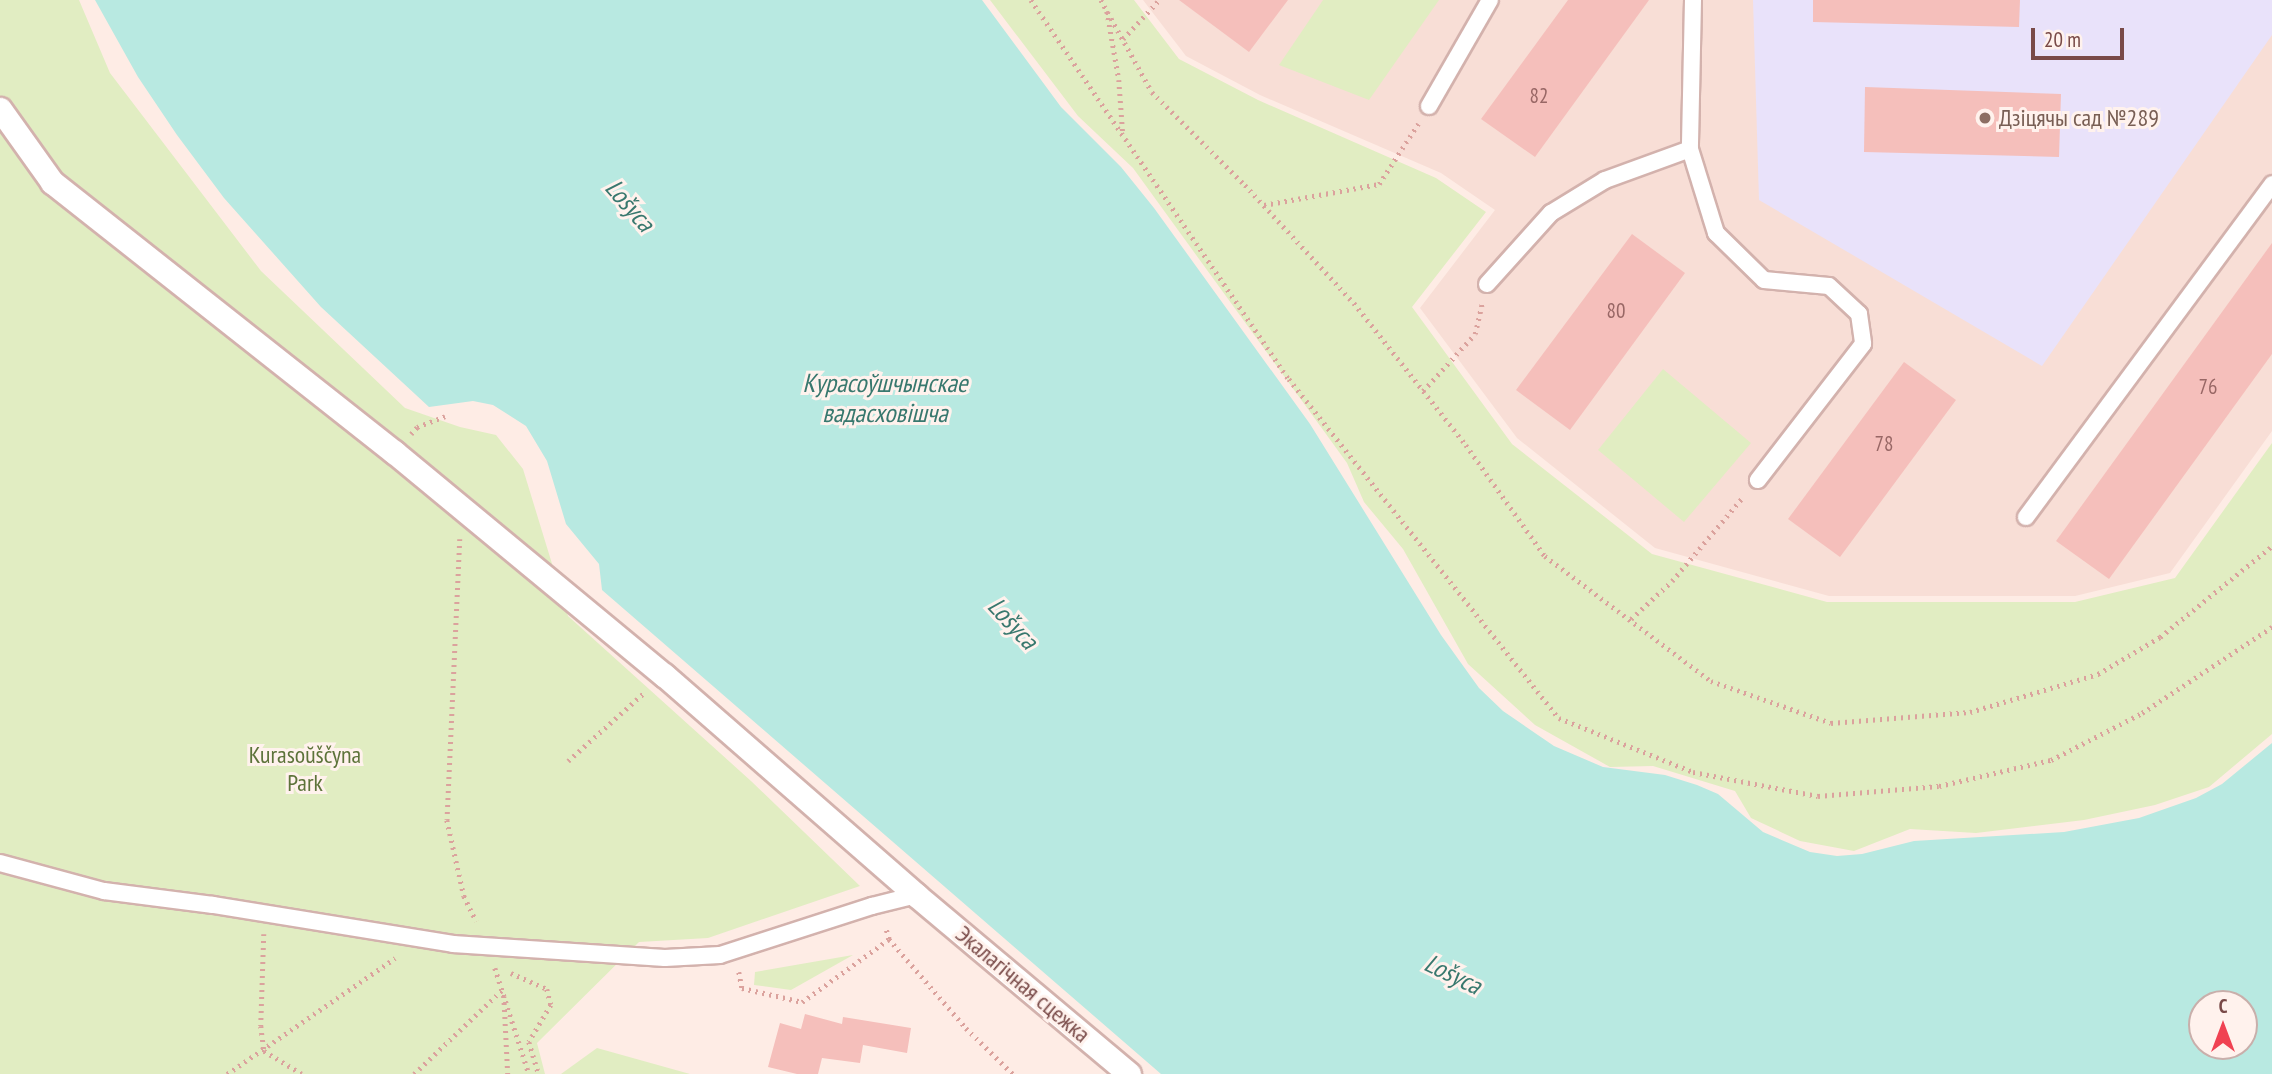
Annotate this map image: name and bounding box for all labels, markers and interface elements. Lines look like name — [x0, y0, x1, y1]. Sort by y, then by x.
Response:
scale bar — [2034, 14, 2127, 58]
text: 20 m — [2044, 26, 2081, 53]
house number: 82 — [1530, 83, 1548, 109]
place label: Дзіцячы сад №289 — [1999, 104, 2159, 132]
marker: Дзіцячы сад №289 — [1977, 110, 1993, 126]
water label: Lošyca — [599, 172, 661, 238]
house number: 80 — [1607, 298, 1625, 324]
water label: Курасоўшчынскае вадасховішча — [802, 367, 968, 428]
house number: 76 — [2199, 374, 2217, 400]
house number: 78 — [1875, 431, 1893, 457]
water label: Lošyca — [981, 591, 1045, 655]
park label: Kurasoŭščyna Park — [249, 741, 361, 797]
street label: Экалагічная сцежка — [950, 920, 1096, 1048]
water label: Lošyca — [1420, 947, 1486, 1001]
north arrow — [2188, 990, 2258, 1060]
text: С — [2219, 994, 2227, 1018]

